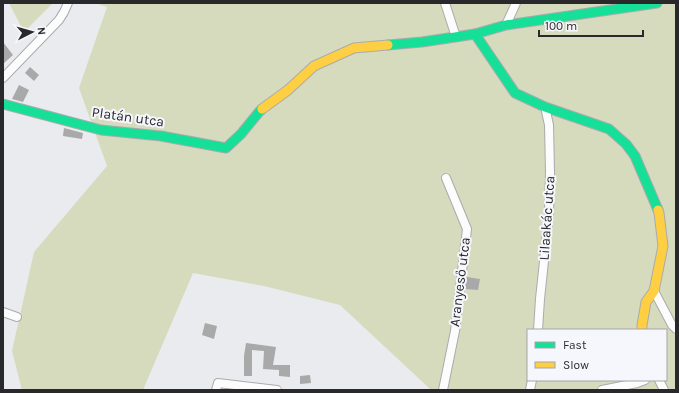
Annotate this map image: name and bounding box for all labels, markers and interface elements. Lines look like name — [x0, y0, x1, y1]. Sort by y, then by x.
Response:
north arrow — [12, 12, 52, 52]
scale bar — [539, 12, 643, 38]
text: 100 m — [545, 19, 577, 33]
text: N — [35, 26, 48, 36]
street label: Platán utca — [91, 104, 165, 130]
street label: Lilaakác utca — [536, 175, 558, 261]
street label: Aranyeső utca — [446, 236, 474, 328]
legend — [527, 329, 667, 381]
text: Fast — [563, 338, 587, 352]
text: Slow — [563, 358, 589, 372]

